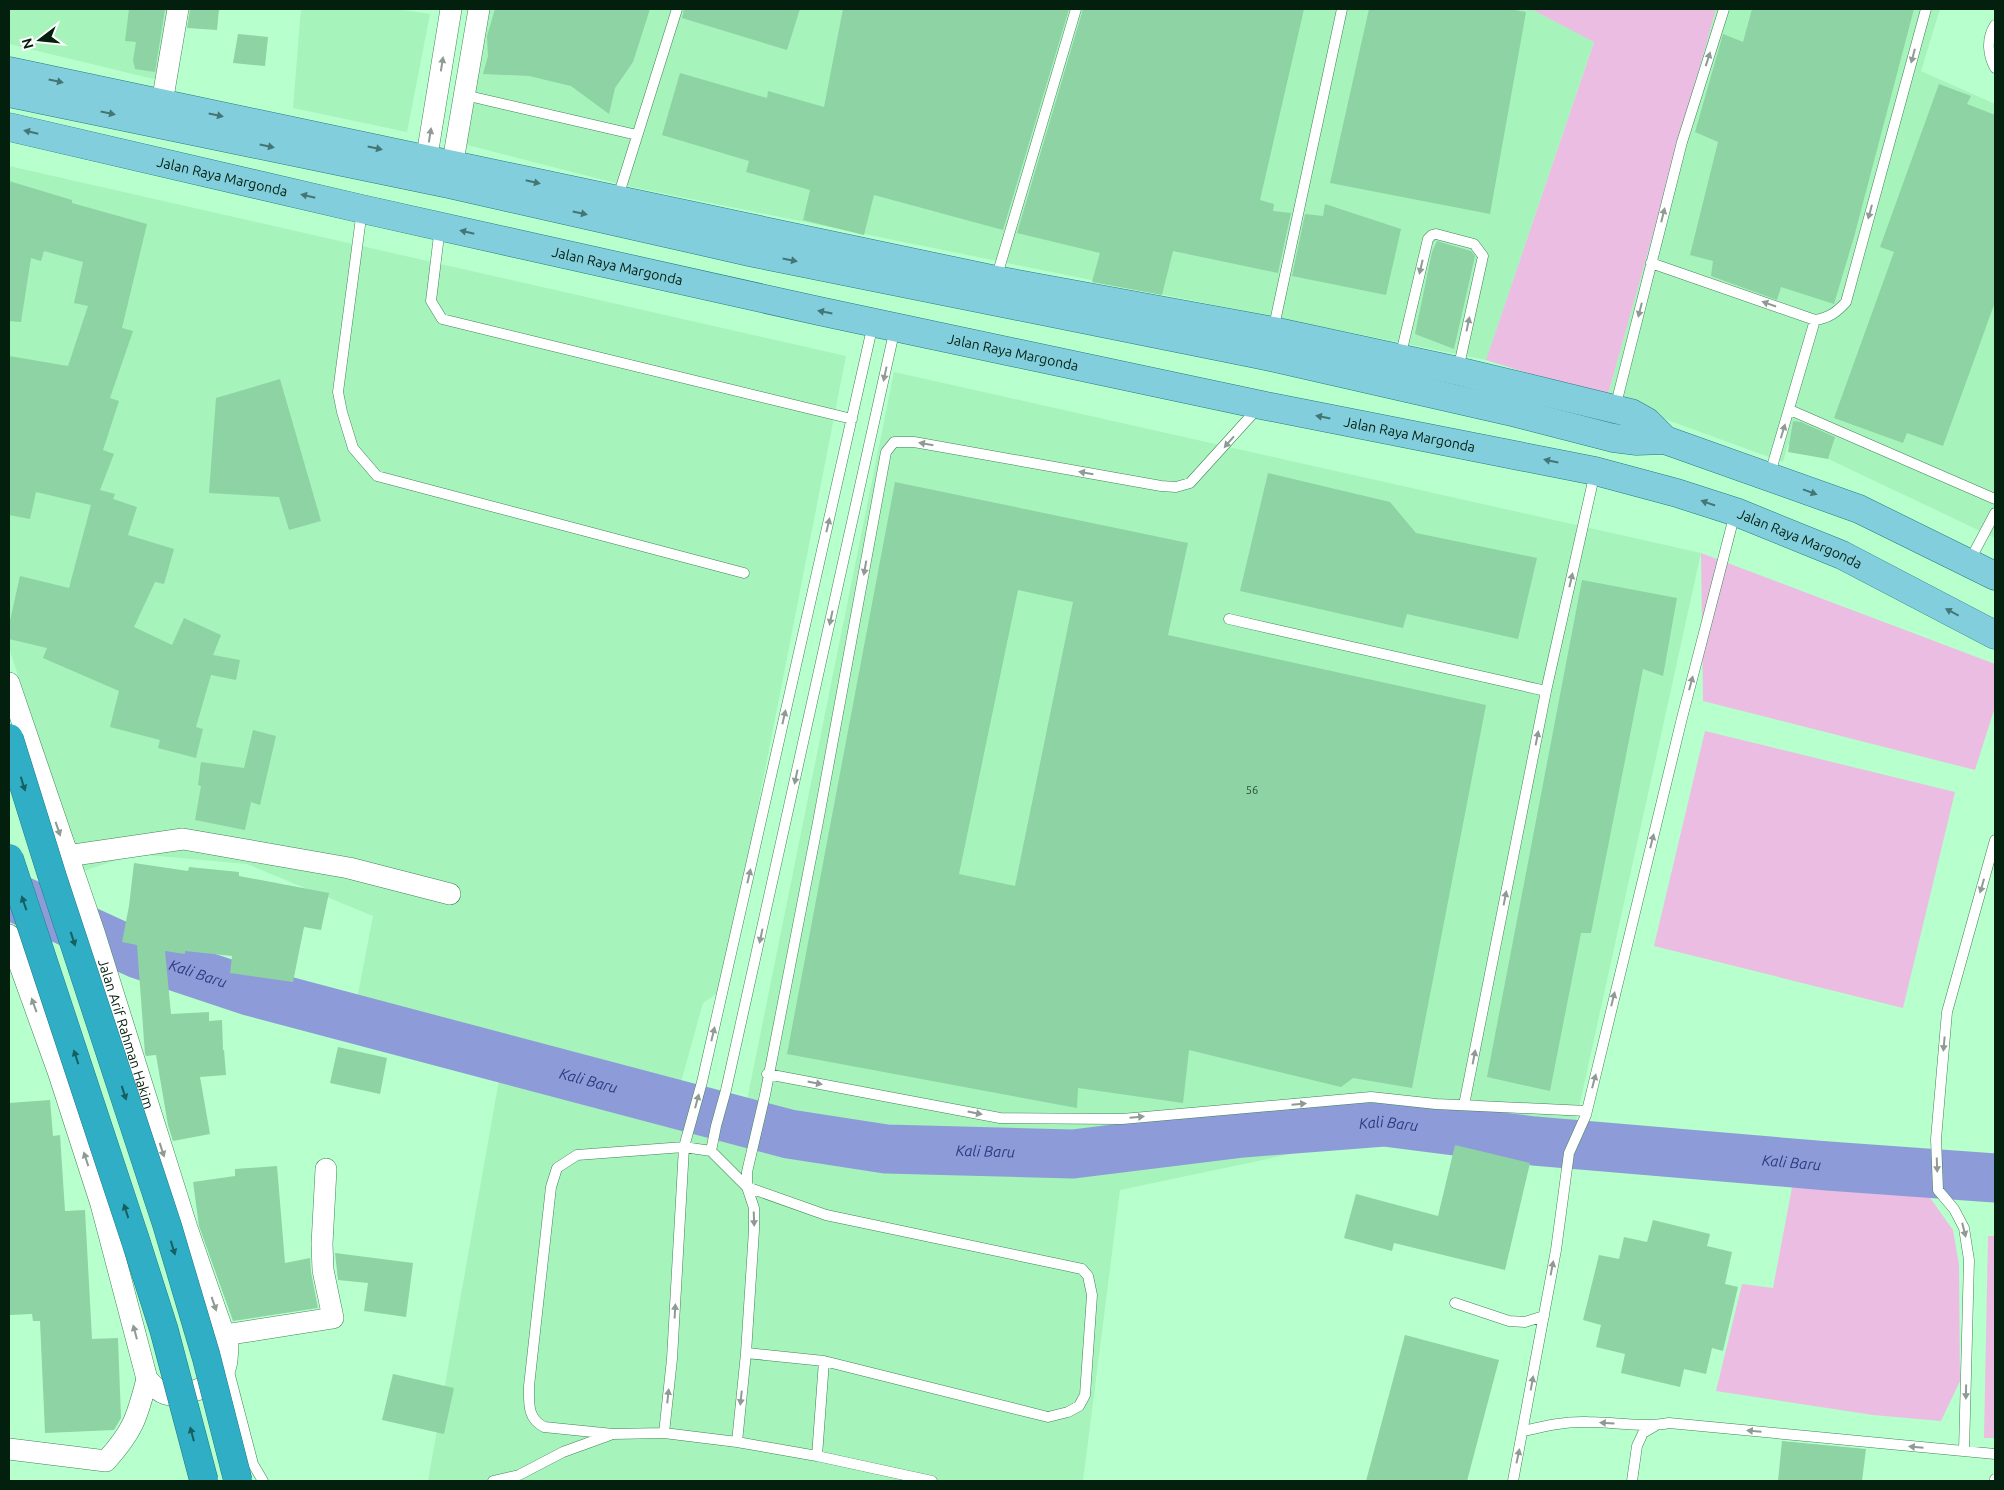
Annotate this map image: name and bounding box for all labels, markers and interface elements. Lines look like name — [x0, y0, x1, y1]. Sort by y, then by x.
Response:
north arrow — [15, 15, 65, 65]
text: N — [18, 36, 37, 51]
one-way arrow — [1909, 48, 1917, 63]
one-way arrow — [1705, 52, 1712, 67]
one-way arrow — [438, 55, 446, 71]
one-way arrow — [49, 77, 64, 85]
one-way arrow — [100, 109, 115, 117]
one-way arrow — [208, 111, 224, 119]
one-way arrow — [426, 127, 434, 143]
one-way arrow — [23, 128, 38, 136]
one-way arrow — [259, 142, 275, 150]
one-way arrow — [367, 144, 382, 152]
street label: Jalan Raya Margonda — [155, 154, 289, 199]
one-way arrow — [526, 178, 541, 186]
one-way arrow — [301, 192, 316, 200]
one-way arrow — [1866, 205, 1874, 220]
one-way arrow — [1659, 208, 1667, 223]
one-way arrow — [572, 209, 587, 217]
one-way arrow — [459, 228, 475, 236]
street label: Jalan Raya Margonda — [550, 244, 684, 288]
one-way arrow — [782, 257, 798, 265]
one-way arrow — [1417, 260, 1425, 275]
one-way arrow — [1762, 299, 1777, 307]
one-way arrow — [1635, 302, 1643, 317]
one-way arrow — [818, 308, 833, 316]
one-way arrow — [1465, 315, 1473, 331]
street label: Jalan Raya Margonda — [946, 331, 1080, 374]
one-way arrow — [880, 367, 888, 383]
one-way arrow — [1315, 412, 1331, 420]
street label: Jalan Raya Margonda — [1343, 414, 1477, 455]
one-way arrow — [1780, 423, 1788, 438]
one-way arrow — [1223, 435, 1234, 448]
one-way arrow — [918, 439, 934, 447]
one-way arrow — [1544, 457, 1559, 465]
one-way arrow — [1078, 468, 1094, 476]
one-way arrow — [1802, 489, 1817, 496]
one-way arrow — [1700, 499, 1715, 507]
street label: Jalan Raya Margonda — [1735, 505, 1865, 572]
one-way arrow — [824, 517, 832, 532]
one-way arrow — [861, 560, 869, 575]
one-way arrow — [1567, 572, 1575, 587]
one-way arrow — [1945, 608, 1959, 616]
one-way arrow — [827, 611, 835, 626]
one-way arrow — [1687, 676, 1695, 691]
one-way arrow — [781, 709, 789, 725]
one-way arrow — [1533, 730, 1541, 746]
one-way arrow — [792, 769, 800, 785]
one-way arrow — [20, 777, 28, 792]
house number: 56 — [1246, 784, 1258, 796]
one-way arrow — [55, 821, 62, 836]
one-way arrow — [1648, 834, 1656, 849]
one-way arrow — [745, 868, 753, 883]
one-way arrow — [1978, 879, 1986, 894]
one-way arrow — [1502, 889, 1510, 905]
one-way arrow — [20, 895, 27, 910]
one-way arrow — [756, 928, 764, 944]
one-way arrow — [69, 932, 77, 947]
water label: Kali Baru — [167, 956, 229, 991]
street label: Jalan Arif Rahman Hakim — [95, 957, 157, 1111]
one-way arrow — [1609, 991, 1617, 1006]
one-way arrow — [30, 997, 38, 1012]
one-way arrow — [709, 1027, 717, 1042]
one-way arrow — [1940, 1036, 1948, 1052]
one-way arrow — [71, 1049, 79, 1064]
one-way arrow — [1470, 1050, 1478, 1065]
water label: Kali Baru — [558, 1065, 620, 1096]
one-way arrow — [1591, 1073, 1599, 1088]
one-way arrow — [808, 1079, 823, 1087]
one-way arrow — [120, 1086, 128, 1101]
one-way arrow — [693, 1093, 701, 1109]
one-way arrow — [1291, 1100, 1307, 1108]
one-way arrow — [967, 1110, 983, 1118]
one-way arrow — [1129, 1113, 1145, 1121]
water label: Kali Baru — [1358, 1113, 1419, 1134]
one-way arrow — [159, 1142, 167, 1157]
water label: Kali Baru — [955, 1142, 1015, 1160]
one-way arrow — [82, 1151, 90, 1166]
water label: Kali Baru — [1761, 1151, 1822, 1173]
one-way arrow — [1933, 1157, 1941, 1173]
one-way arrow — [122, 1203, 130, 1218]
one-way arrow — [750, 1212, 758, 1228]
one-way arrow — [1960, 1223, 1968, 1238]
one-way arrow — [170, 1241, 178, 1256]
one-way arrow — [1548, 1261, 1556, 1276]
one-way arrow — [210, 1297, 218, 1312]
one-way arrow — [672, 1302, 680, 1318]
one-way arrow — [131, 1325, 139, 1340]
one-way arrow — [1529, 1375, 1537, 1391]
one-way arrow — [1961, 1385, 1969, 1401]
one-way arrow — [664, 1388, 672, 1404]
one-way arrow — [737, 1390, 745, 1406]
one-way arrow — [1599, 1418, 1615, 1426]
one-way arrow — [187, 1427, 195, 1442]
one-way arrow — [1746, 1427, 1762, 1435]
one-way arrow — [1907, 1442, 1923, 1450]
one-way arrow — [1514, 1448, 1522, 1464]

